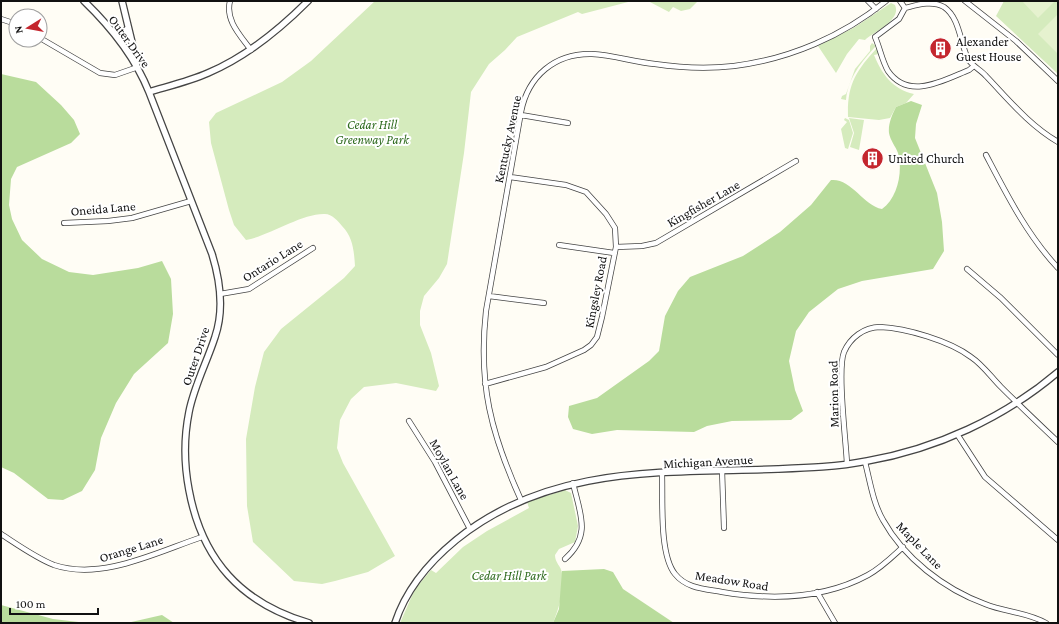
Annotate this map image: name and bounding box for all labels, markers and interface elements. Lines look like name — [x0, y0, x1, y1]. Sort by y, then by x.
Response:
north arrow — [8, 8, 48, 48]
street label: Outer Drive — [106, 12, 154, 71]
text: N — [11, 25, 25, 35]
place label: Alexander Guest House — [956, 34, 1022, 64]
building icon: Alexander Guest House — [928, 35, 954, 61]
street label: Kentucky Avenue — [491, 94, 524, 184]
park label: Cedar Hill Greenway Park — [335, 117, 410, 147]
building icon: United Church — [859, 145, 885, 171]
place label: United Church — [888, 151, 964, 166]
street label: Kingfisher Lane — [664, 177, 742, 230]
street label: Oneida Lane — [70, 198, 137, 219]
street label: Ontario Lane — [239, 236, 305, 285]
street label: Kingsley Road — [581, 255, 610, 329]
street label: Outer Drive — [178, 325, 213, 387]
street label: Marion Road — [825, 360, 842, 428]
street label: Moylan Lane — [427, 436, 473, 503]
street label: Michigan Avenue — [663, 452, 754, 471]
street label: Maple Lane — [893, 518, 946, 572]
street label: Orange Lane — [98, 532, 165, 565]
street label: Meadow Road — [694, 567, 770, 594]
park label: Cedar Hill Park — [471, 568, 548, 583]
scale bar — [10, 590, 98, 616]
text: 100 m — [16, 597, 46, 611]

